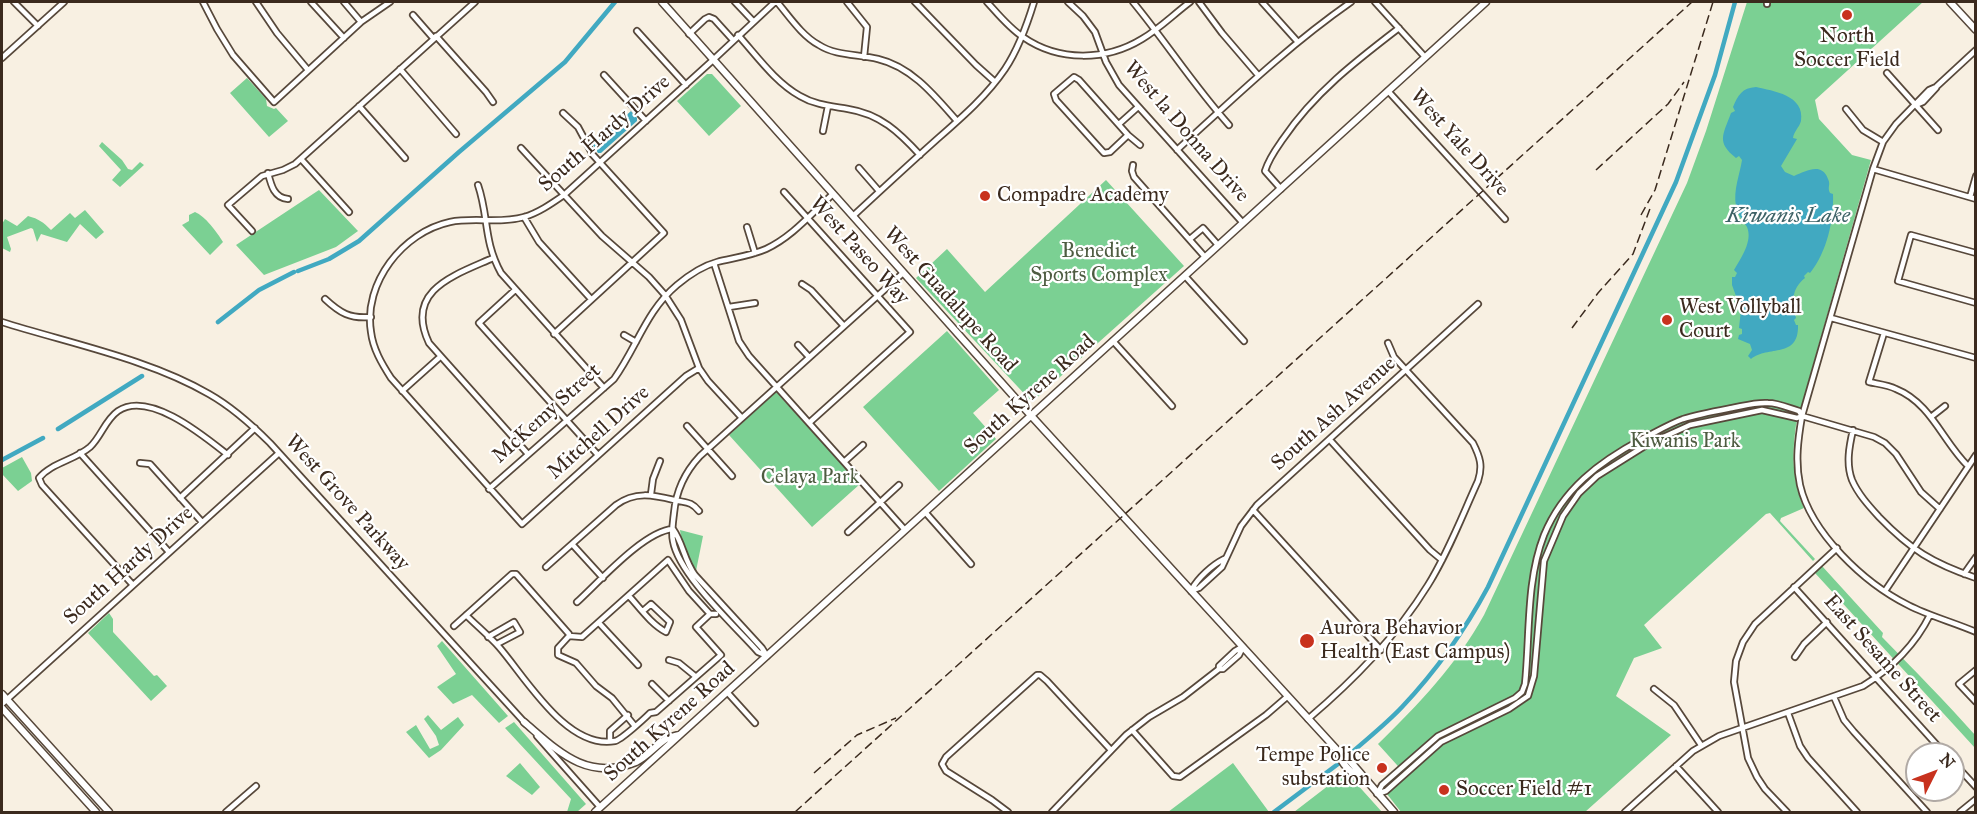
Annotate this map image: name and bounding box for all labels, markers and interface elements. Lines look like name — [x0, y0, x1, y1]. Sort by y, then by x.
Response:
marker: North Soccer Field — [1840, 8, 1854, 22]
place label: North Soccer Field — [1794, 24, 1900, 74]
street label: West la Donna Drive — [1118, 56, 1254, 208]
street label: South Hardy Drive — [534, 70, 676, 198]
street label: West Yale Drive — [1404, 84, 1514, 202]
place label: Compadre Academy — [997, 183, 1169, 209]
marker: Compadre Academy — [978, 189, 992, 203]
street label: West Paseo Way — [804, 192, 914, 310]
water label: Kiwanis Lake — [1726, 204, 1850, 230]
street label: West Guadalupe Road — [878, 222, 1022, 378]
park label: Benedict Sports Complex — [1030, 239, 1168, 289]
place label: West Vollyball Court — [1679, 295, 1802, 345]
marker: West Vollyball Court — [1660, 313, 1674, 327]
street label: South Kyrene Road — [959, 330, 1101, 460]
street label: South Ash Avenue — [1267, 352, 1401, 476]
street label: McKemy Street — [488, 359, 606, 469]
street label: Mitchell Drive — [543, 381, 655, 485]
park label: Kiwanis Park — [1630, 429, 1740, 455]
street label: West Grove Parkway — [279, 430, 415, 576]
park label: Celaya Park — [761, 465, 859, 491]
street label: South Hardy Drive — [59, 501, 199, 631]
street label: East Sesame Street — [1818, 590, 1946, 728]
place label: Aurora Behavior Health (East Campus) — [1320, 616, 1510, 666]
marker: Aurora Behavior Health (East Campus) — [1298, 632, 1316, 650]
street label: South Kyrene Road — [599, 657, 741, 787]
north arrow — [1905, 742, 1965, 802]
place label: Tempe Police substation — [1256, 743, 1370, 793]
text: N — [1936, 750, 1959, 772]
marker: Tempe Police substation — [1375, 761, 1389, 775]
place label: Soccer Field #1 — [1456, 777, 1592, 803]
marker: Soccer Field #1 — [1437, 783, 1451, 797]

